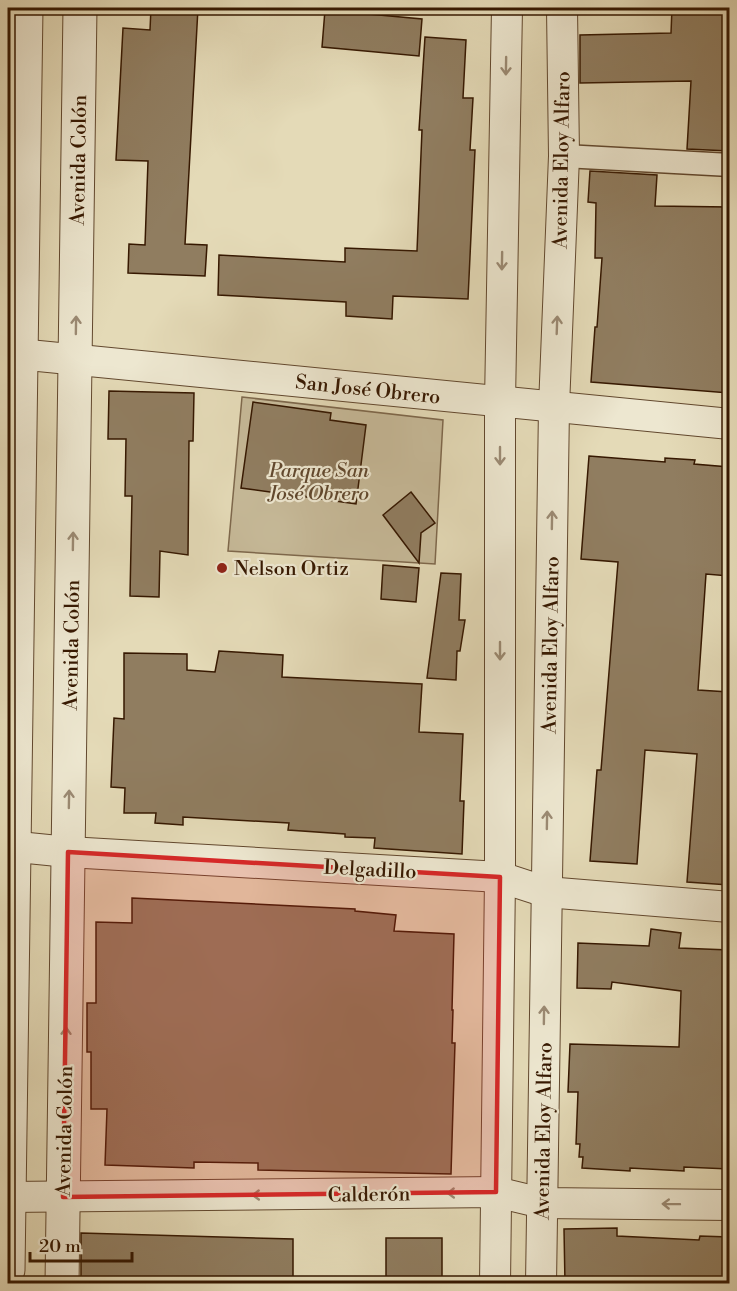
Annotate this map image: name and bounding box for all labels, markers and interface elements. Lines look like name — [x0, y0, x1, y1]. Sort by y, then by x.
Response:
one-way arrow — [500, 55, 512, 75]
street label: Avenida Eloy Alfaro — [548, 71, 577, 250]
street label: Avenida Colón — [66, 94, 93, 227]
one-way arrow — [496, 250, 508, 270]
one-way arrow — [70, 316, 82, 336]
one-way arrow — [551, 316, 563, 336]
street label: San José Obrero — [294, 370, 442, 411]
one-way arrow — [494, 445, 506, 465]
park label: Parque San José Obrero — [267, 459, 370, 507]
one-way arrow — [546, 511, 558, 531]
one-way arrow — [67, 532, 79, 552]
street label: Avenida Eloy Alfaro — [537, 556, 566, 735]
place label: Nelson Ortiz — [234, 557, 349, 582]
marker: Nelson Ortiz — [215, 561, 229, 575]
street label: Avenida Colón — [59, 579, 86, 712]
one-way arrow — [494, 640, 506, 660]
one-way arrow — [63, 790, 75, 810]
one-way arrow — [541, 811, 553, 831]
street label: Delgadillo — [323, 856, 417, 885]
one-way arrow — [539, 1006, 550, 1026]
one-way arrow — [60, 1027, 72, 1047]
street label: Avenida Eloy Alfaro — [530, 1042, 559, 1221]
street label: Avenida Colón — [52, 1065, 79, 1198]
street label: Calderón — [327, 1182, 411, 1209]
one-way arrow — [447, 1187, 467, 1199]
one-way arrow — [252, 1189, 272, 1201]
one-way arrow — [662, 1198, 682, 1210]
scale bar — [30, 1225, 132, 1263]
text: 20 m — [39, 1235, 81, 1258]

